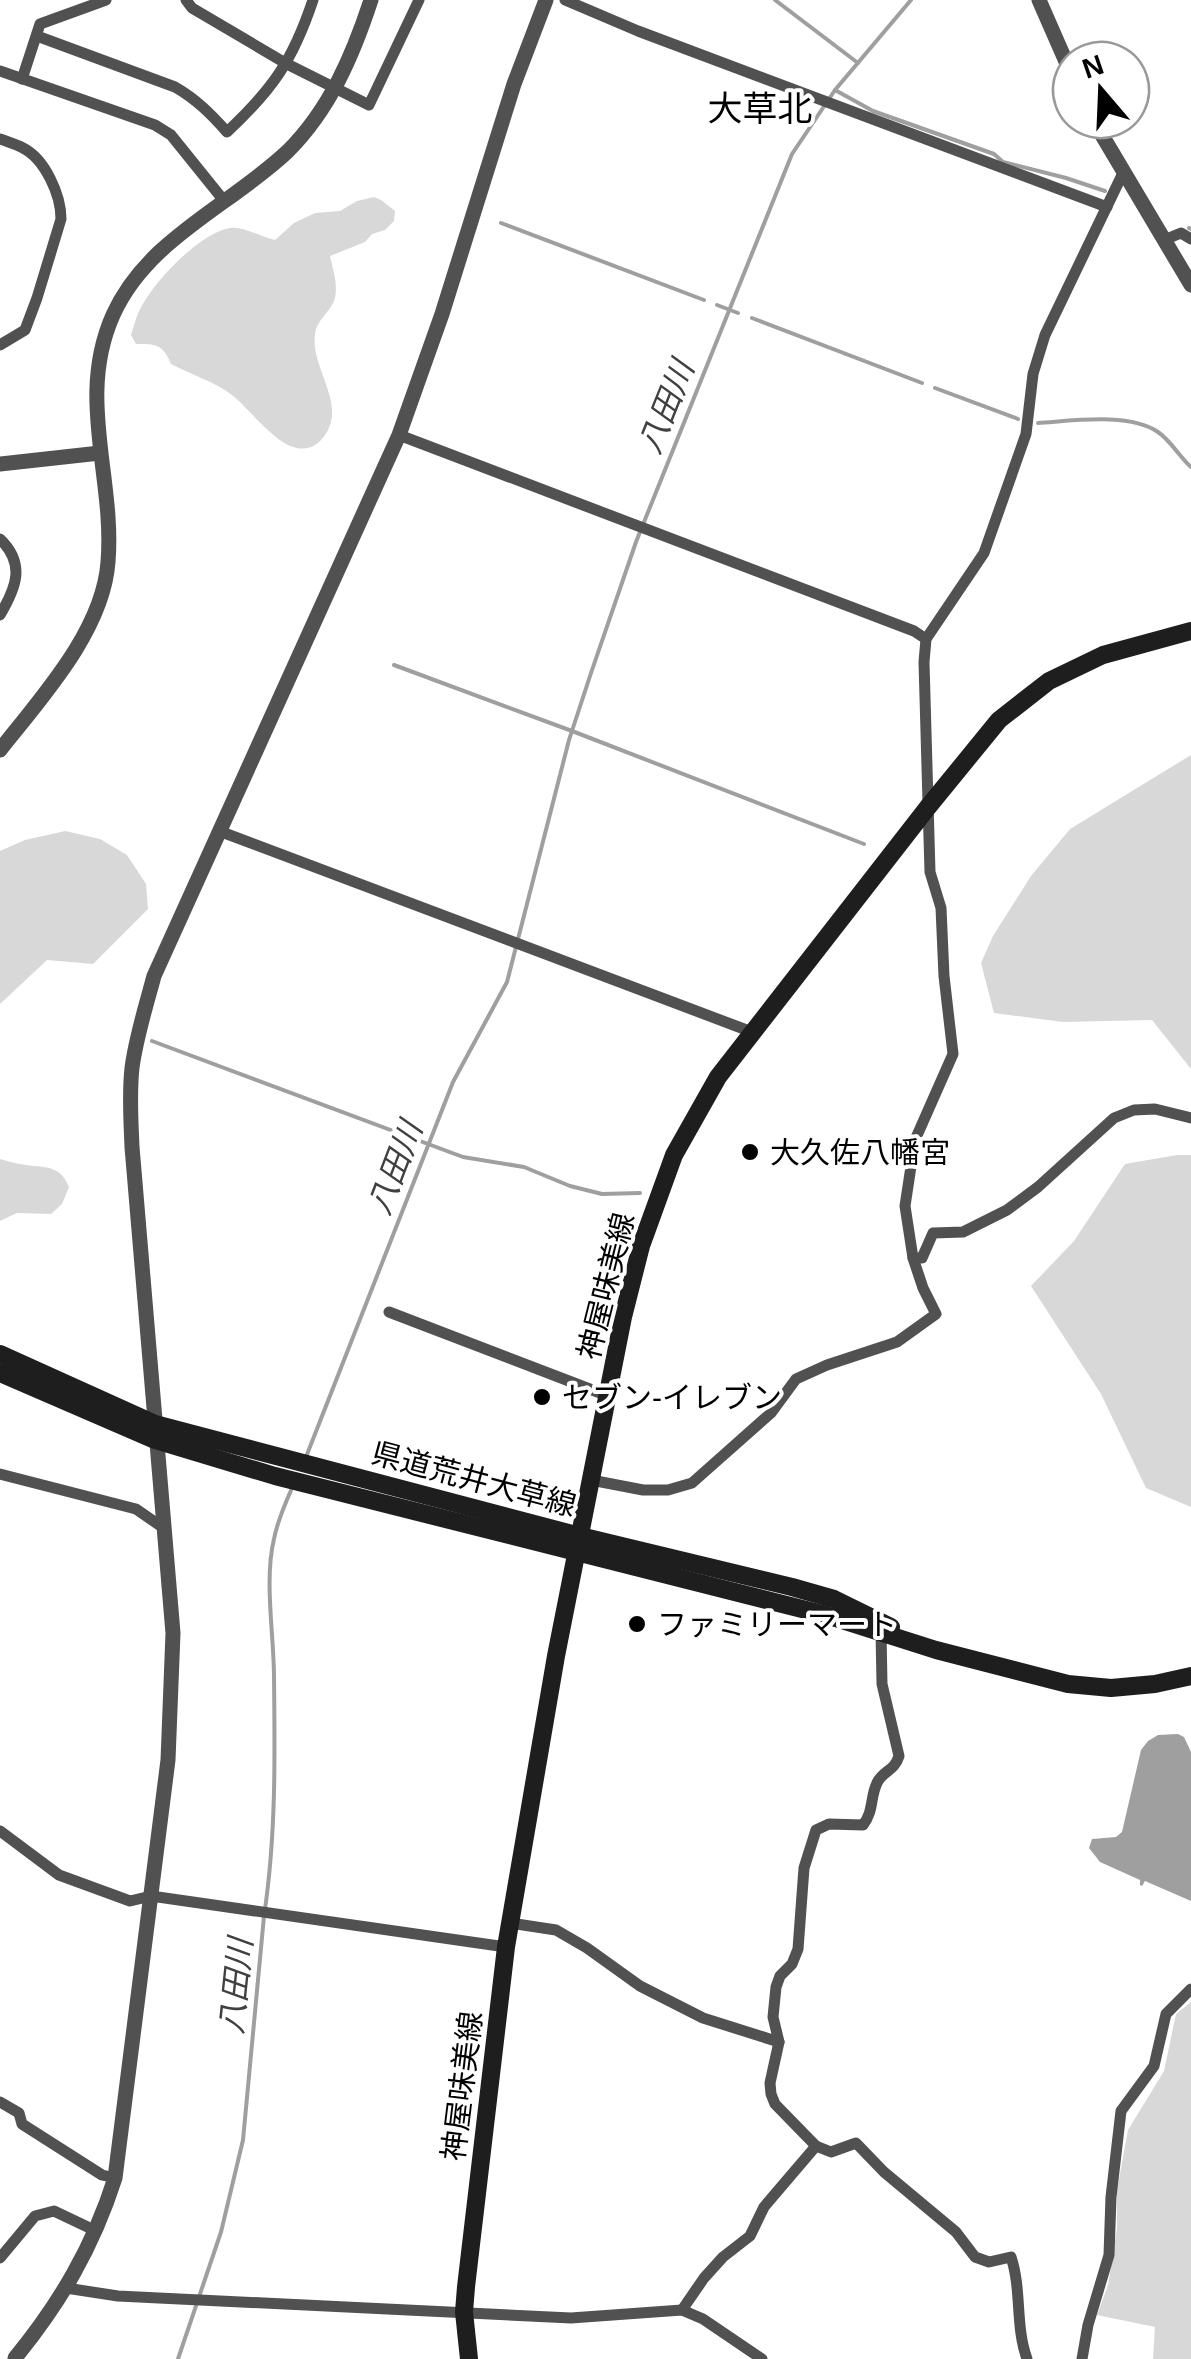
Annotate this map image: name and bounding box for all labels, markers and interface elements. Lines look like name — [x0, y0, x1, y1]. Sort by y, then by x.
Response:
north arrow — [1051, 40, 1151, 140]
text: N — [1078, 49, 1108, 85]
district label: 大草北 — [707, 89, 813, 128]
water label: 八田川 — [631, 353, 702, 458]
water label: 八田川 — [361, 1114, 430, 1219]
place label: 大久佐八幡宮 — [770, 1136, 950, 1169]
marker: 大久佐八幡宮 — [739, 1141, 761, 1163]
street label: 神屋味美線 — [572, 1209, 640, 1363]
place label: セブン-イレブン — [562, 1381, 782, 1414]
marker: セブン-イレブン — [531, 1386, 553, 1408]
street label: 県道荒井大草線 — [368, 1436, 580, 1522]
place label: ファミリーマート — [657, 1608, 897, 1641]
marker: ファミリーマート — [626, 1613, 648, 1635]
water label: 八田川 — [213, 1933, 259, 2036]
street label: 神屋味美線 — [436, 2010, 488, 2162]

